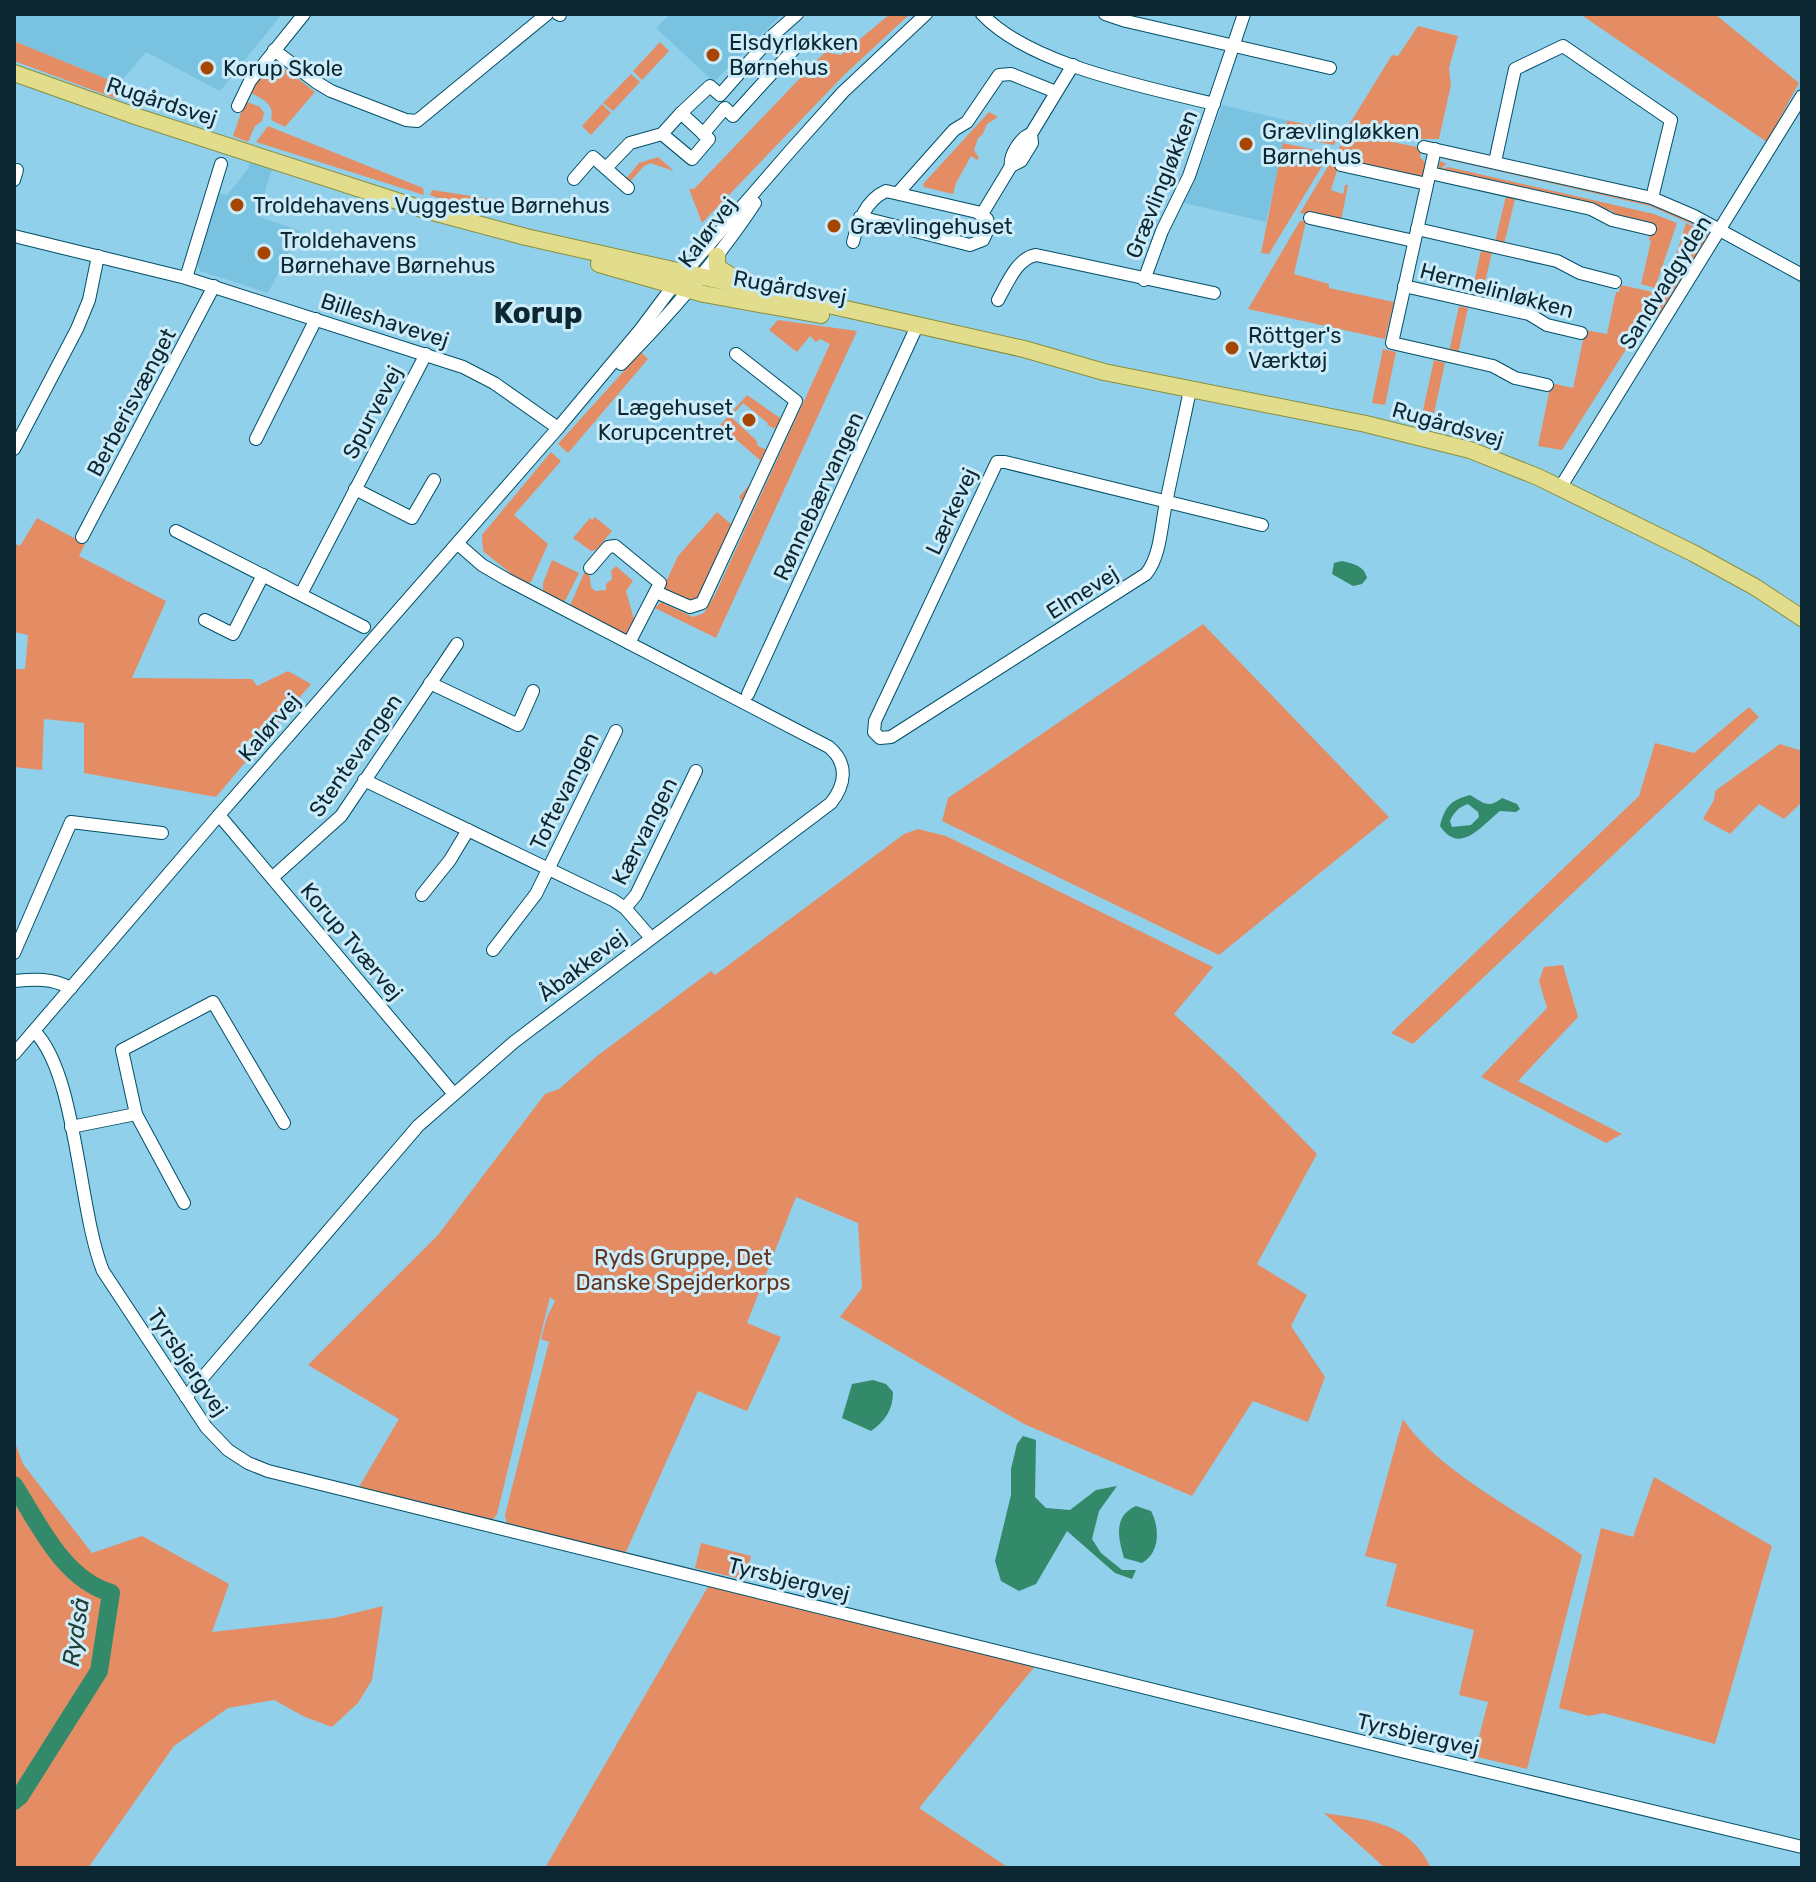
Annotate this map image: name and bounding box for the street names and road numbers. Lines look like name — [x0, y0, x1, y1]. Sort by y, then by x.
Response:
street label: Rugårdsvej — [103, 71, 221, 132]
street label: Grævlingløkken — [1119, 106, 1203, 262]
street label: Kalørvej — [672, 192, 743, 273]
street label: Sandvadgyden — [1613, 210, 1717, 354]
street label: Hermelinløkken — [1417, 257, 1577, 324]
street label: Rugårdsvej — [731, 264, 849, 311]
street label: Billeshavevej — [317, 287, 452, 354]
street label: Berberisvænget — [81, 323, 182, 481]
street label: Spurvevej — [337, 361, 408, 464]
street label: Rugårdsvej — [1389, 396, 1507, 453]
street label: Rønnebærvangen — [768, 408, 869, 585]
street label: Lærkevej — [920, 463, 983, 559]
street label: Elmevej — [1041, 560, 1123, 625]
street label: Kalørvej — [233, 688, 306, 767]
street label: Stentevangen — [303, 688, 408, 822]
street label: Toftevangen — [524, 728, 605, 855]
street label: Kærvangen — [606, 773, 683, 890]
street label: Korup Tværvej — [295, 877, 409, 1006]
street label: Åbakkevej — [533, 923, 632, 1007]
street label: Tyrsbjergvej — [142, 1303, 234, 1421]
street label: Tyrsbjergvej — [725, 1551, 853, 1608]
street label: Tyrsbjergvej — [1354, 1707, 1482, 1762]

